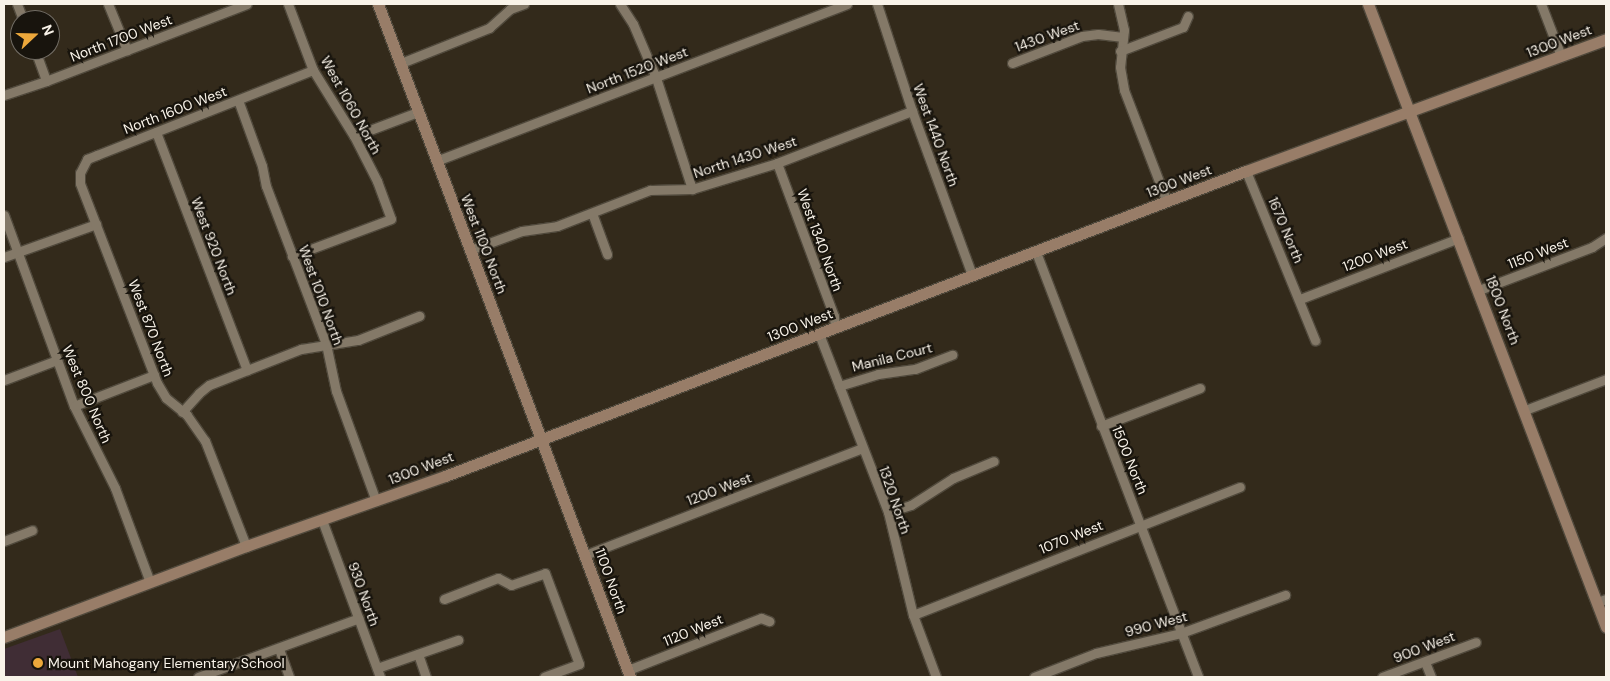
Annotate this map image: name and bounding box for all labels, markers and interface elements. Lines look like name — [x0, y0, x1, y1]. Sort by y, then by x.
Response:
north arrow — [10, 10, 60, 60]
street label: North 1700 West — [68, 11, 174, 65]
street label: 1430 West — [1012, 17, 1082, 55]
street label: 1300 West — [1524, 21, 1594, 61]
text: N — [38, 22, 58, 38]
street label: North 1520 West — [584, 43, 690, 97]
street label: West 1060 North — [317, 53, 385, 157]
street label: West 1440 North — [910, 81, 962, 189]
street label: North 1600 West — [121, 83, 229, 137]
street label: North 1430 West — [691, 132, 799, 182]
street label: 1300 West — [1144, 161, 1214, 201]
street label: West 1340 North — [794, 186, 846, 294]
street label: West 1100 North — [457, 192, 511, 296]
street label: 1670 North — [1265, 194, 1307, 266]
street label: West 920 North — [188, 195, 240, 297]
street label: 1150 West — [1505, 234, 1571, 272]
street label: 1200 West — [1340, 235, 1410, 275]
street label: West 1010 North — [295, 243, 347, 347]
street label: 1800 North — [1482, 273, 1524, 347]
street label: West 870 North — [125, 277, 177, 379]
street label: 1300 West — [765, 305, 835, 345]
street label: Manila Court — [850, 339, 934, 375]
street label: West 800 North — [59, 342, 115, 446]
street label: 1500 North — [1109, 423, 1151, 497]
street label: 1300 West — [386, 448, 456, 488]
street label: 1320 North — [876, 464, 914, 536]
street label: 1200 West — [684, 469, 754, 509]
street label: 1070 West — [1037, 517, 1105, 557]
street label: 1100 North — [591, 546, 631, 616]
street label: 930 North — [345, 560, 383, 628]
street label: 990 West — [1123, 608, 1189, 640]
street label: 1120 West — [661, 610, 725, 650]
street label: 900 West — [1391, 628, 1457, 666]
place label: Mount Mahogany Elementary School — [48, 655, 285, 671]
marker: Mount Mahogany Elementary School — [32, 657, 44, 669]

